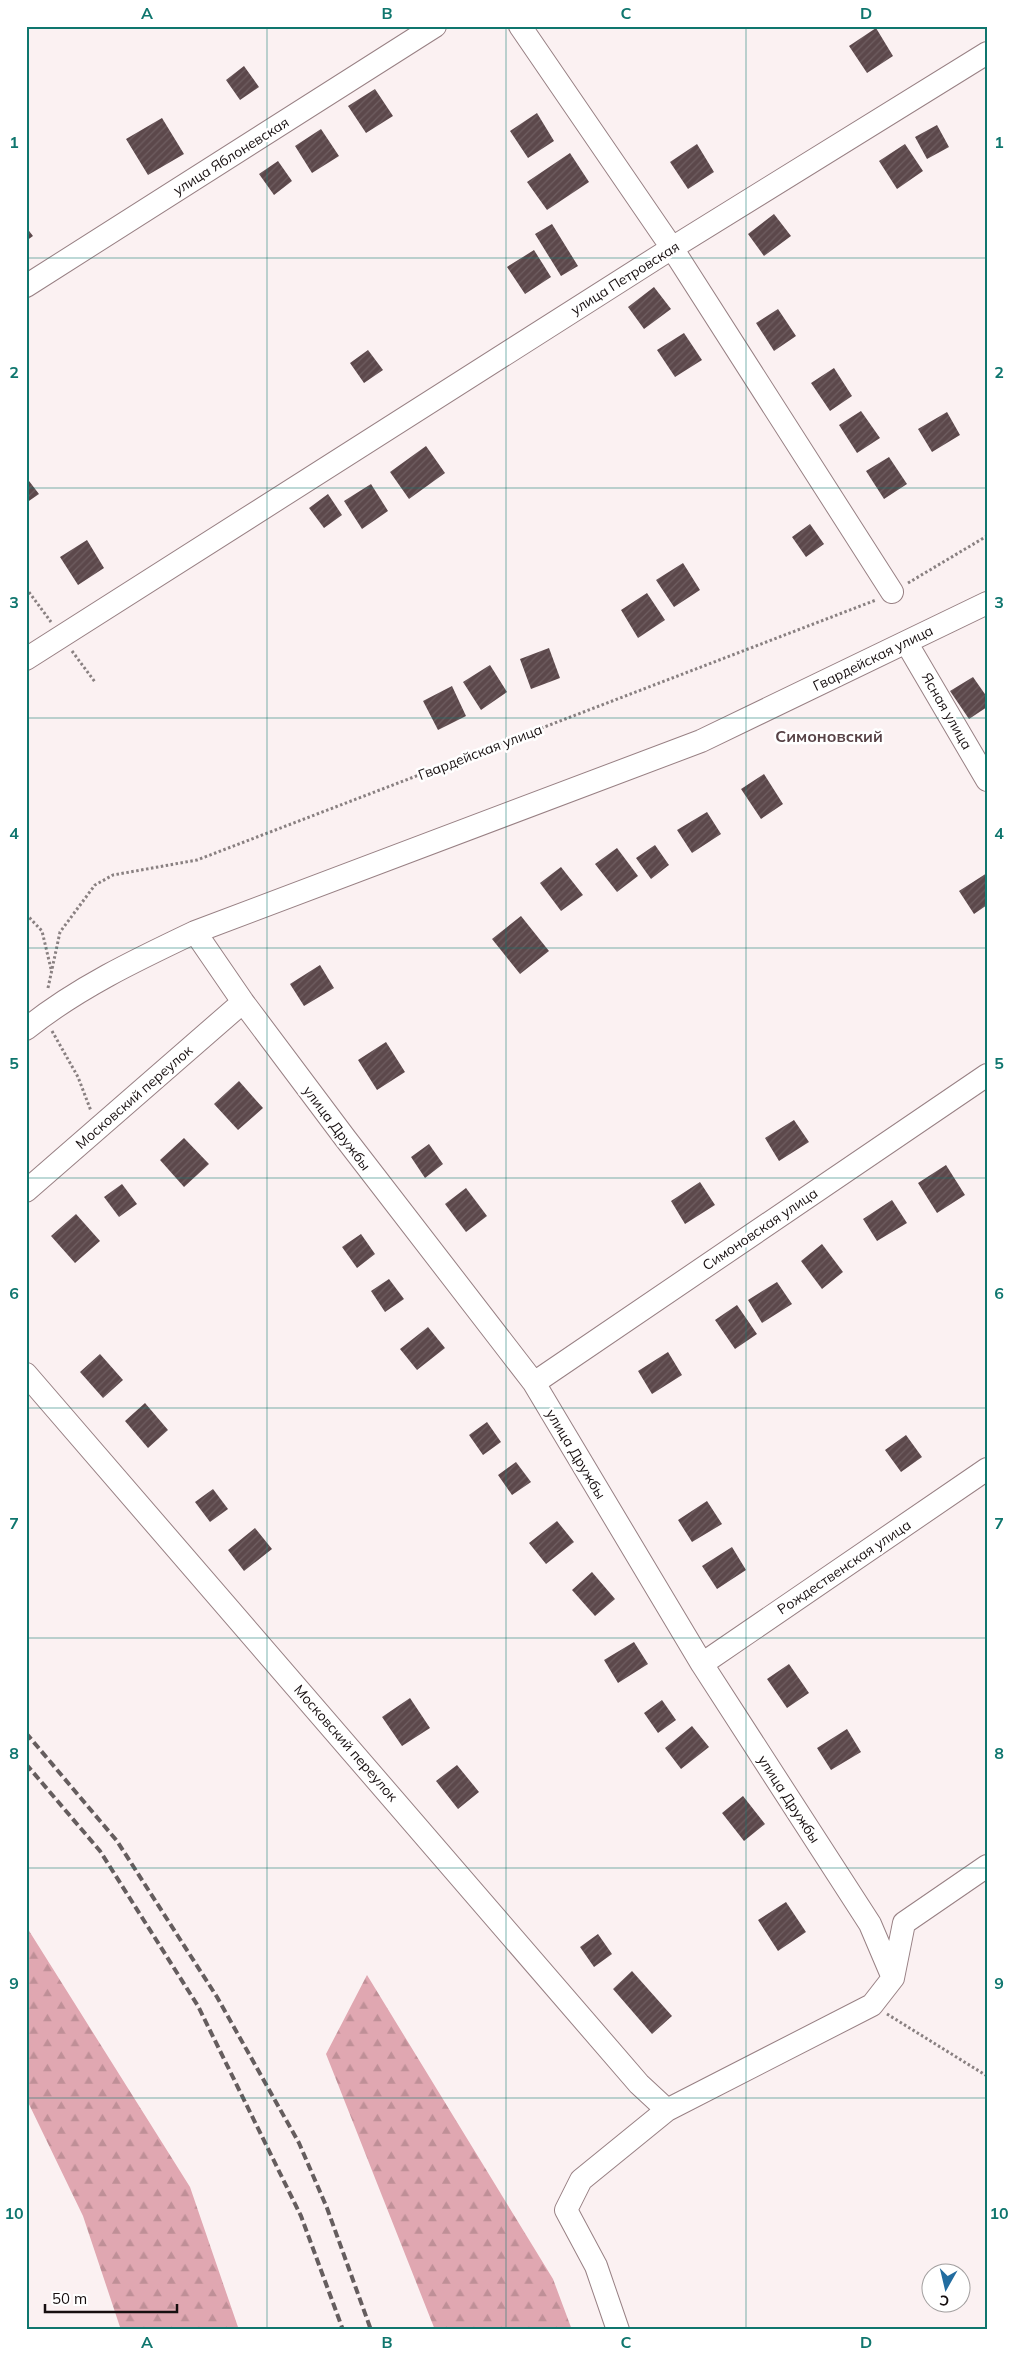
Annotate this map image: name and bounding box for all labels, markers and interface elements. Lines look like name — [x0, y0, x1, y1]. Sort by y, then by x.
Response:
text: A — [141, 3, 153, 23]
text: B — [381, 3, 393, 23]
text: C — [621, 3, 632, 23]
text: D — [860, 3, 872, 23]
street label: улица Яблоневская — [170, 113, 292, 199]
text: 1 — [9, 132, 19, 152]
text: 1 — [994, 132, 1004, 152]
street label: улица Петровская — [567, 237, 683, 319]
text: 2 — [9, 362, 19, 382]
text: 2 — [994, 362, 1004, 382]
text: 3 — [9, 592, 19, 612]
text: 3 — [994, 592, 1004, 612]
street label: Гвардейская улица — [810, 621, 936, 695]
street label: Ясная улица — [918, 669, 976, 753]
street label: Гвардейская улица — [415, 720, 545, 784]
district label: Симоновский — [775, 726, 883, 746]
text: 4 — [9, 823, 19, 843]
text: 4 — [994, 823, 1004, 843]
street label: Московский переулок — [72, 1041, 196, 1153]
text: 5 — [9, 1053, 19, 1073]
text: 5 — [994, 1053, 1004, 1073]
street label: улица Дружбы — [299, 1082, 375, 1174]
street label: Симоновская улица — [699, 1184, 821, 1274]
text: 6 — [9, 1283, 19, 1303]
text: 6 — [994, 1283, 1004, 1303]
street label: улица Дружбы — [542, 1406, 610, 1502]
text: 7 — [9, 1513, 19, 1533]
text: 7 — [994, 1513, 1004, 1533]
street label: Рождественская улица — [774, 1516, 914, 1618]
street label: Московский переулок — [290, 1681, 402, 1805]
text: 8 — [9, 1743, 19, 1763]
text: 8 — [994, 1743, 1004, 1763]
street label: улица Дружбы — [754, 1752, 824, 1846]
text: 9 — [9, 1973, 19, 1993]
text: 9 — [994, 1973, 1004, 1993]
text: 10 — [4, 2203, 24, 2223]
text: 10 — [989, 2203, 1009, 2223]
north arrow — [920, 2264, 970, 2314]
scale bar — [45, 2281, 178, 2313]
text: 50 m — [52, 2289, 87, 2308]
text: С — [938, 2291, 950, 2310]
text: A — [141, 2332, 153, 2352]
text: B — [381, 2332, 393, 2352]
text: C — [621, 2332, 632, 2352]
text: D — [860, 2332, 872, 2352]

